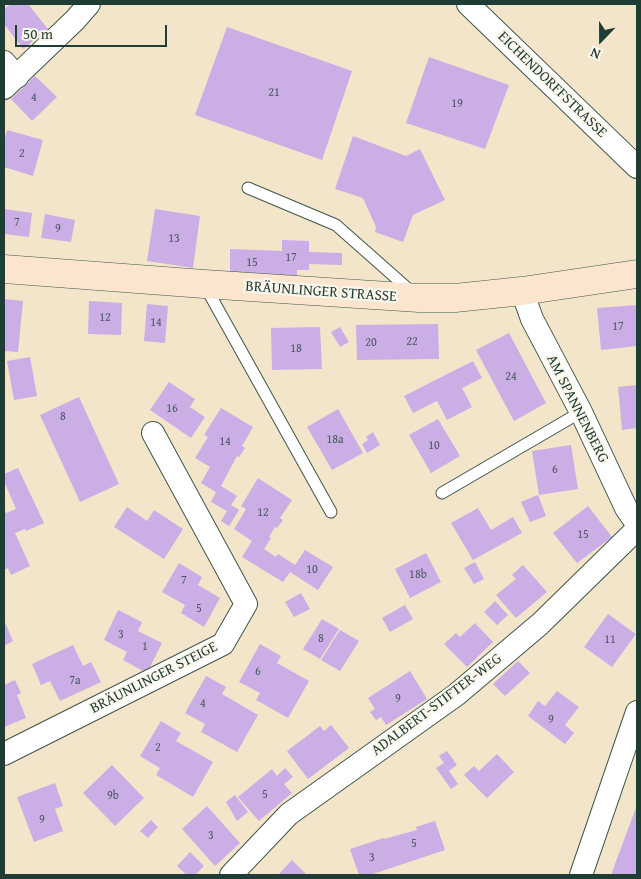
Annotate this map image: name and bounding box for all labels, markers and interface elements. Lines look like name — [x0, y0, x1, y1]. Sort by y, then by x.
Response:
scale bar — [18, 15, 170, 47]
north arrow — [576, 15, 626, 65]
text: 50 m — [23, 23, 53, 44]
street label: EICHENDORFFSTRASSE — [494, 28, 610, 142]
house number: 21 — [268, 86, 280, 100]
house number: 4 — [31, 91, 37, 105]
house number: 19 — [451, 97, 463, 111]
house number: 2 — [19, 147, 25, 161]
house number: 7 — [14, 216, 20, 230]
house number: 9 — [55, 222, 61, 236]
house number: 13 — [168, 232, 180, 246]
house number: 17 — [285, 251, 297, 265]
house number: 15 — [246, 256, 258, 270]
street label: BRÄUNLINGER STRASSE — [245, 278, 397, 306]
house number: 12 — [99, 311, 111, 325]
house number: 14 — [150, 316, 162, 330]
house number: 17 — [612, 320, 624, 334]
house number: 22 — [406, 335, 418, 349]
house number: 20 — [365, 336, 377, 350]
house number: 18 — [290, 342, 302, 356]
street label: AM SPANNENBERG — [542, 352, 612, 466]
house number: 24 — [505, 370, 517, 384]
house number: 16 — [166, 402, 178, 416]
house number: 8 — [60, 410, 66, 424]
house number: 18a — [326, 433, 344, 447]
house number: 14 — [219, 435, 231, 449]
house number: 10 — [428, 439, 440, 453]
house number: 6 — [552, 463, 558, 477]
house number: 12 — [257, 506, 269, 520]
house number: 15 — [577, 528, 589, 542]
house number: 10 — [306, 563, 318, 577]
house number: 18b — [409, 568, 427, 582]
house number: 7 — [181, 574, 187, 588]
house number: 5 — [196, 602, 202, 616]
house number: 3 — [118, 628, 124, 642]
house number: 8 — [318, 632, 324, 646]
house number: 11 — [604, 633, 616, 647]
street label: BRÄUNLINGER STEIGE — [87, 638, 221, 718]
house number: 1 — [142, 640, 148, 654]
street label: ADALBERT-STIFTER-WEG — [368, 650, 506, 760]
house number: 6 — [255, 665, 261, 679]
house number: 7a — [69, 674, 81, 688]
house number: 9 — [395, 692, 401, 706]
house number: 4 — [200, 697, 206, 711]
house number: 9 — [548, 713, 554, 727]
house number: 2 — [155, 741, 161, 755]
house number: 5 — [262, 788, 268, 802]
house number: 9b — [107, 789, 119, 803]
house number: 9 — [39, 813, 45, 827]
house number: 3 — [208, 829, 214, 843]
house number: 5 — [411, 837, 417, 851]
house number: 3 — [369, 851, 375, 865]

